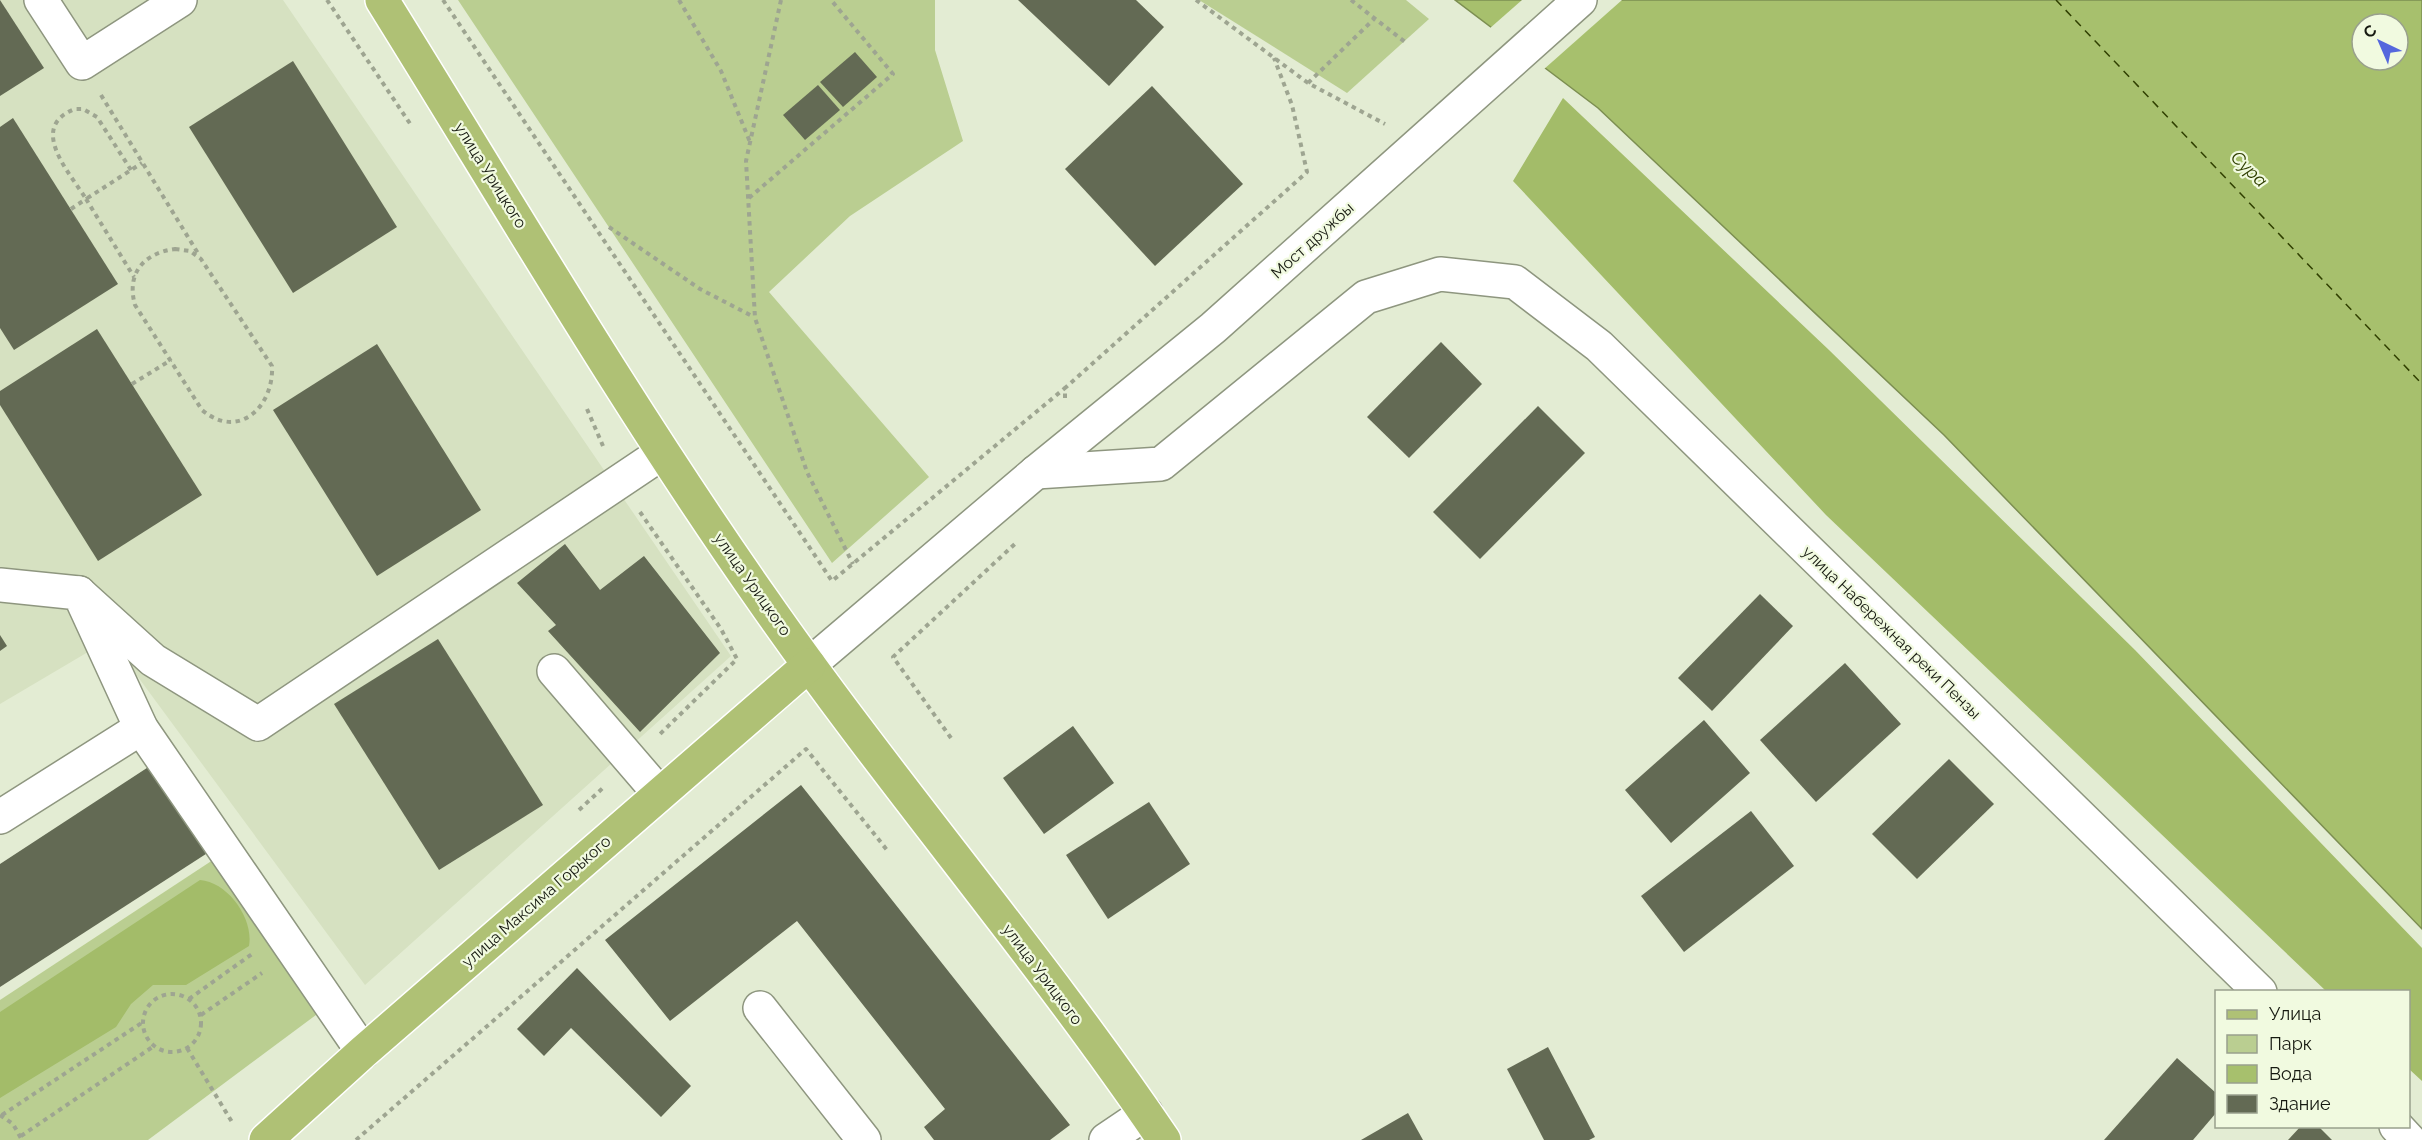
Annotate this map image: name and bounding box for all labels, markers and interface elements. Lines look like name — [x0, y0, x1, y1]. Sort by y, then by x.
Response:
north arrow — [2350, 12, 2410, 72]
text: С — [2359, 21, 2380, 42]
street label: улица Урицкого — [450, 119, 531, 232]
water label: Сура — [2227, 146, 2272, 191]
street label: Мост дружбы — [1267, 198, 1358, 282]
street label: улица Урицкого — [710, 529, 795, 639]
street label: улица Набережная реки Пензы — [1798, 542, 1985, 723]
street label: улица Максима Горького — [458, 832, 615, 971]
street label: улица Урицкого — [999, 920, 1087, 1028]
legend — [2215, 990, 2410, 1128]
text: Улица — [2269, 1003, 2321, 1024]
text: Парк — [2269, 1033, 2312, 1054]
text: Вода — [2269, 1063, 2312, 1084]
text: Здание — [2269, 1093, 2331, 1114]

